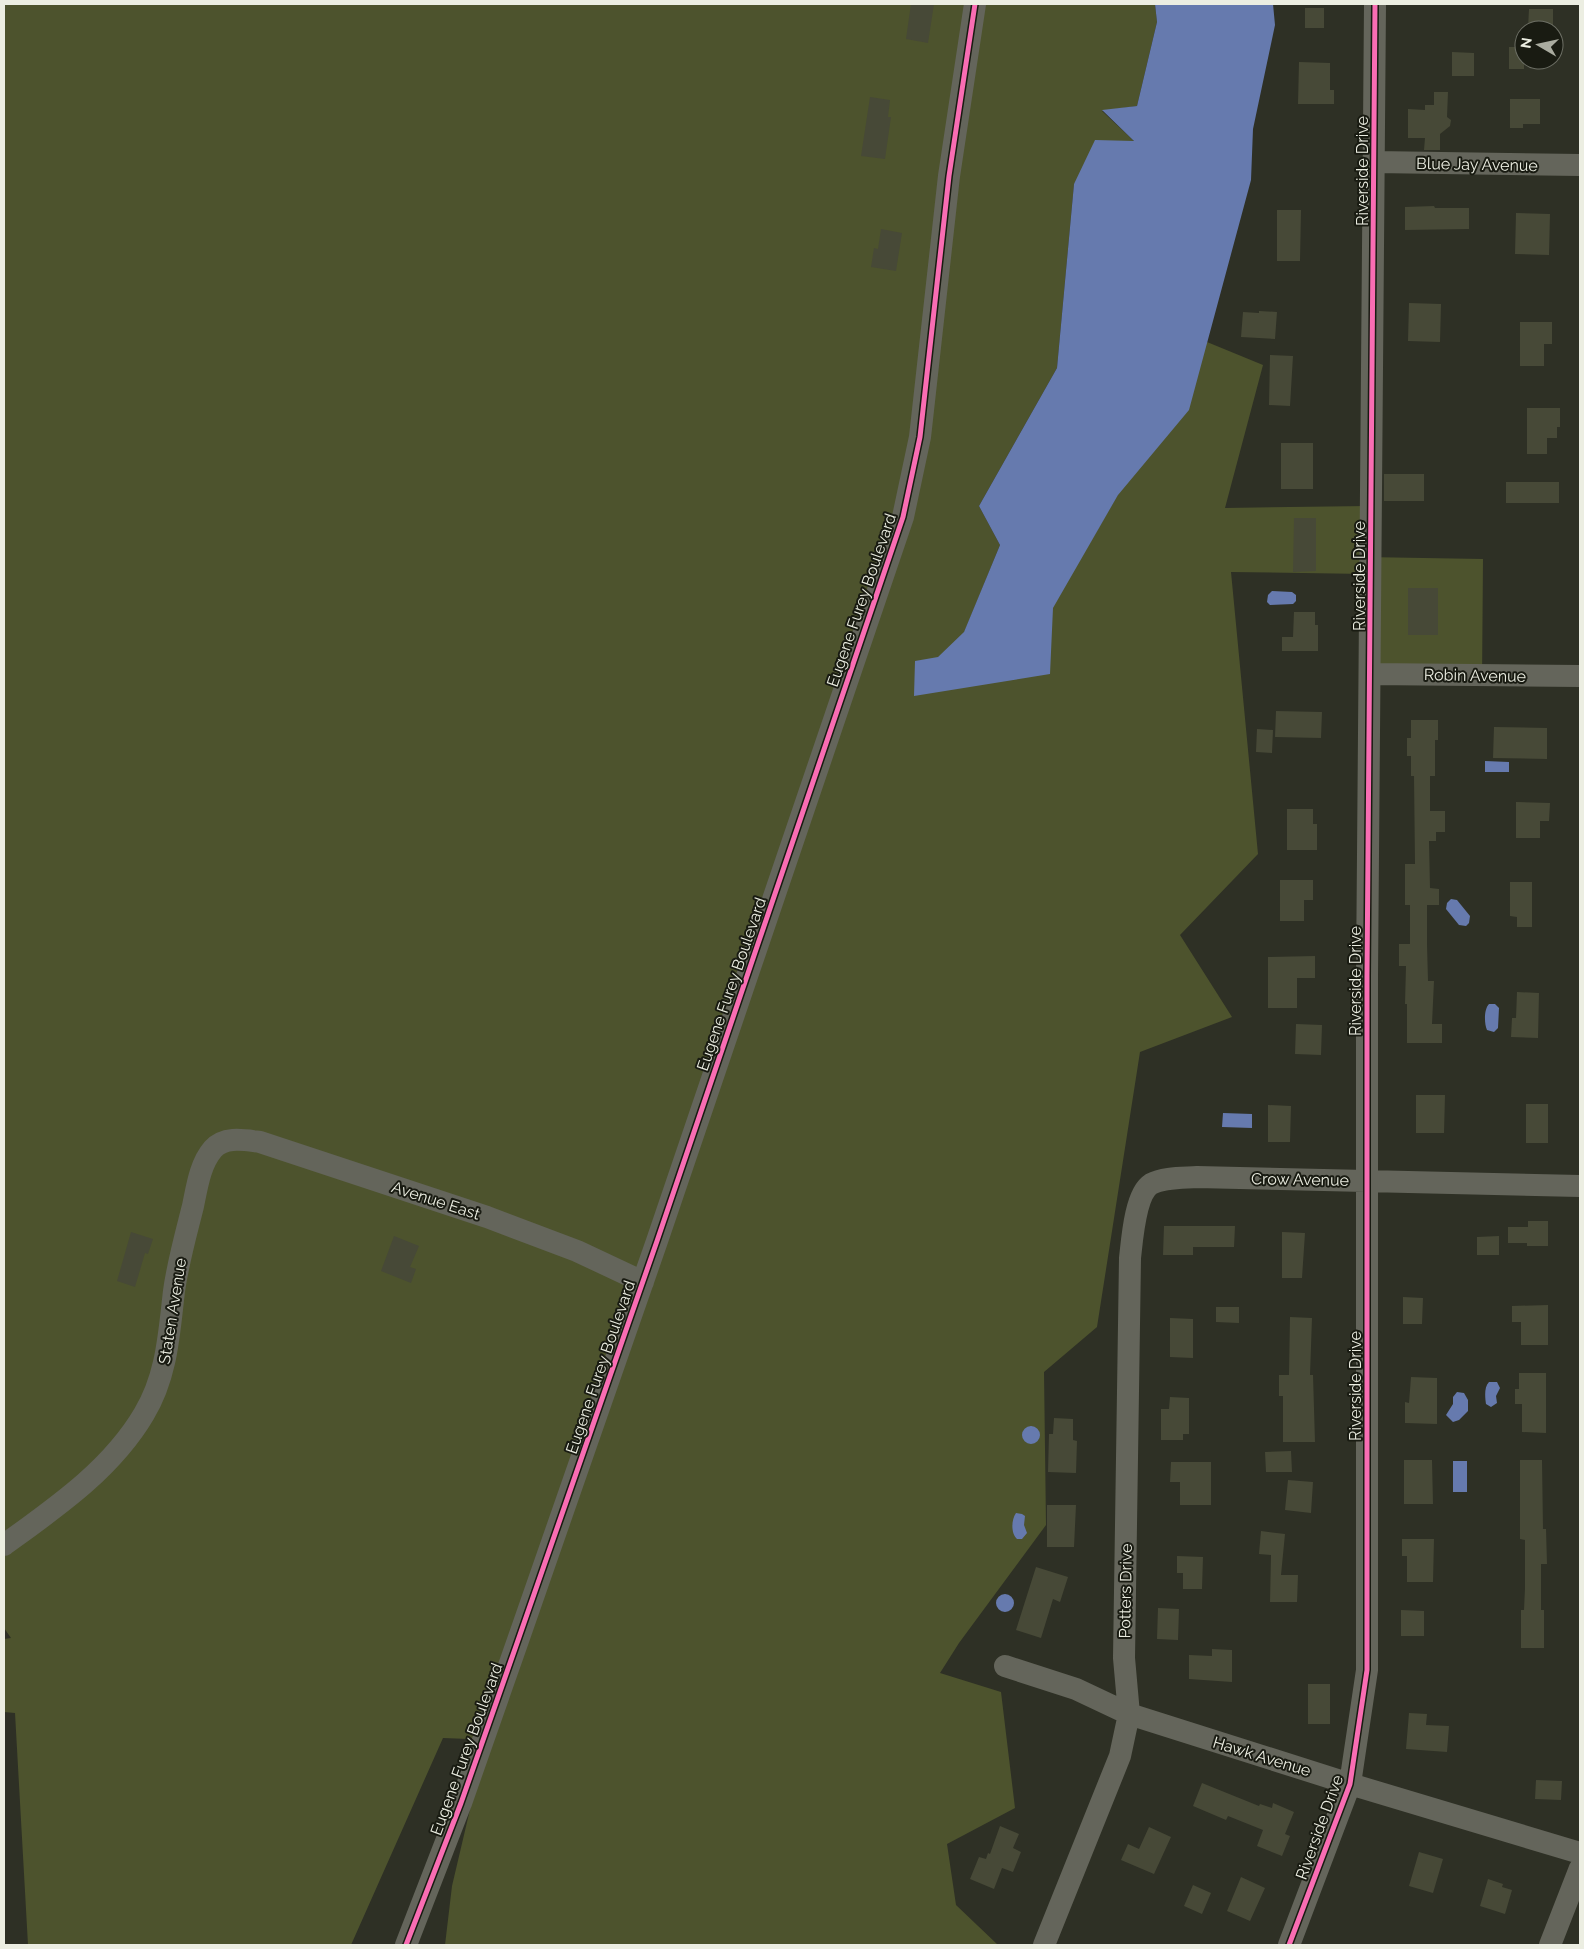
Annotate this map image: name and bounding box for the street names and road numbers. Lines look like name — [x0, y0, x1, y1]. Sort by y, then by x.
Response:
street label: Riverside Drive — [1353, 116, 1372, 226]
street label: Blue Jay Avenue — [1416, 154, 1538, 175]
street label: Eugene Furey Boulevard — [823, 511, 900, 689]
street label: Riverside Drive — [1350, 521, 1369, 631]
street label: Robin Avenue — [1424, 665, 1526, 686]
street label: Eugene Furey Boulevard — [693, 895, 770, 1073]
street label: Riverside Drive — [1346, 926, 1365, 1036]
street label: Crow Avenue — [1251, 1169, 1349, 1190]
street label: Avenue East — [389, 1177, 483, 1224]
street label: Staten Avenue — [155, 1257, 190, 1366]
street label: Eugene Furey Boulevard — [562, 1278, 639, 1456]
street label: Riverside Drive — [1346, 1331, 1365, 1441]
street label: Potters Drive — [1115, 1543, 1136, 1639]
street label: Eugene Furey Boulevard — [426, 1660, 507, 1838]
street label: Hawk Avenue — [1211, 1733, 1313, 1780]
street label: Riverside Drive — [1292, 1772, 1347, 1882]

